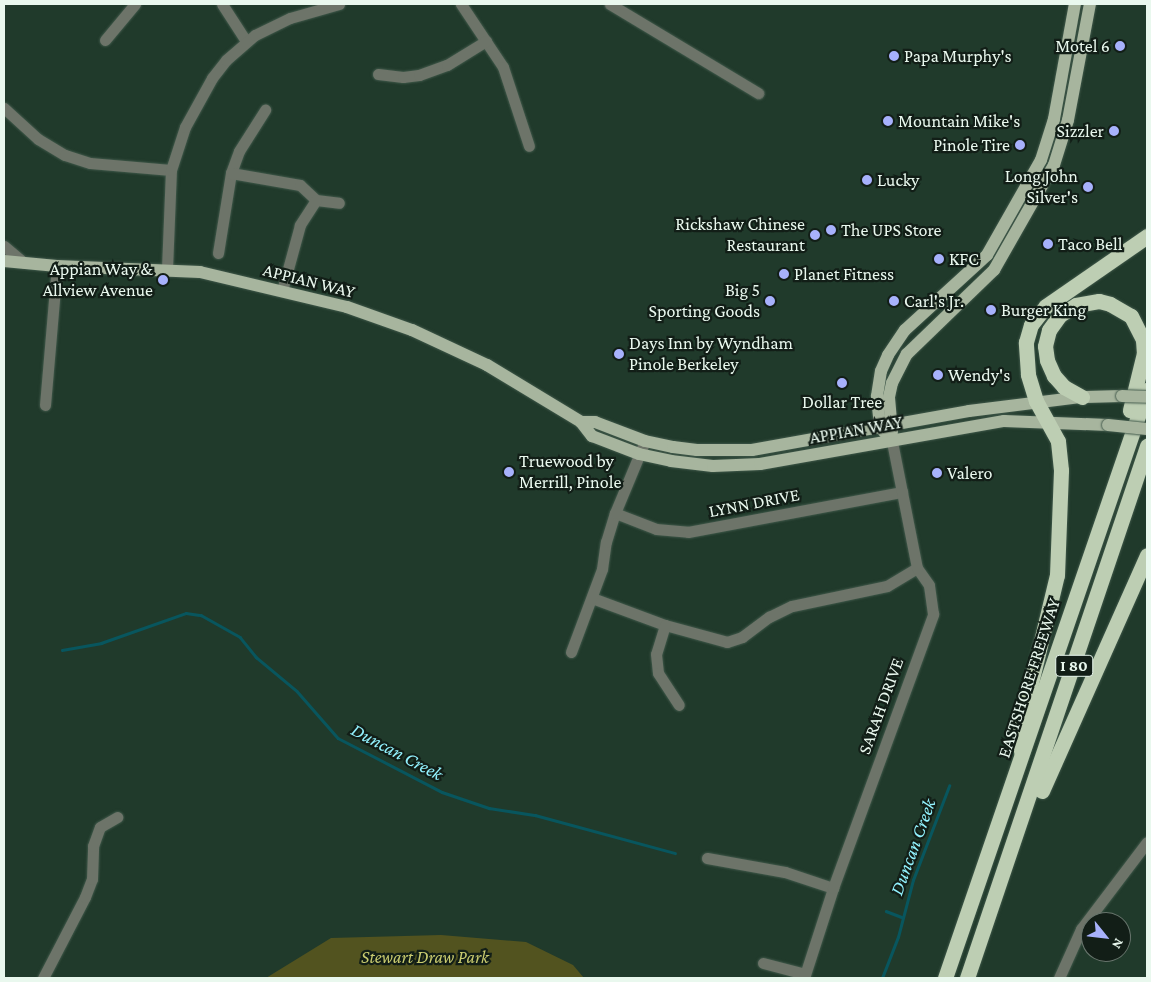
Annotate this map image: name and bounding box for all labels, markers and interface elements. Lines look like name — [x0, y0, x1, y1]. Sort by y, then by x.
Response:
place label: Motel 6 — [1055, 35, 1110, 57]
marker: Motel 6 — [1114, 40, 1126, 52]
place label: Papa Murphy's — [904, 45, 1012, 67]
marker: Papa Murphy's — [888, 50, 900, 62]
place label: Mountain Mike's — [898, 110, 1020, 132]
marker: Mountain Mike's — [882, 115, 894, 127]
place label: Sizzler — [1057, 120, 1104, 142]
marker: Sizzler — [1108, 125, 1120, 137]
place label: Pinole Tire — [933, 134, 1010, 156]
marker: Pinole Tire — [1014, 139, 1026, 151]
place label: Long John Silver's — [1005, 166, 1078, 208]
place label: Lucky — [877, 169, 919, 191]
marker: Lucky — [861, 174, 873, 186]
marker: Long John Silver's — [1082, 181, 1094, 193]
place label: Rickshaw Chinese Restaurant — [675, 214, 805, 256]
place label: The UPS Store — [841, 219, 941, 241]
marker: The UPS Store — [825, 224, 837, 236]
marker: Rickshaw Chinese Restaurant — [809, 229, 821, 241]
place label: Taco Bell — [1058, 233, 1122, 255]
marker: Taco Bell — [1042, 238, 1054, 250]
place label: KFC — [949, 248, 979, 270]
marker: KFC — [933, 253, 945, 265]
place label: Appian Way & Allview Avenue — [43, 259, 153, 302]
street label: APPIAN WAY — [261, 259, 357, 303]
place label: Planet Fitness — [794, 263, 894, 285]
marker: Planet Fitness — [778, 268, 790, 280]
marker: Appian Way & Allview Avenue — [157, 274, 169, 286]
place label: Big 5 Sporting Goods — [649, 280, 760, 322]
place label: Carl's Jr. — [904, 290, 964, 312]
marker: Big 5 Sporting Goods — [764, 295, 776, 307]
marker: Carl's Jr. — [888, 295, 900, 307]
place label: Burger King — [1001, 299, 1086, 321]
marker: Burger King — [985, 304, 997, 316]
place label: Days Inn by Wyndham Pinole Berkeley — [629, 333, 793, 376]
marker: Days Inn by Wyndham Pinole Berkeley — [613, 348, 625, 360]
place label: Wendy's — [948, 364, 1010, 386]
marker: Wendy's — [932, 369, 944, 381]
marker: Dollar Tree — [836, 377, 848, 389]
place label: Dollar Tree — [802, 391, 882, 413]
street label: APPIAN WAY — [808, 411, 904, 449]
place label: Truewood by Merrill, Pinole — [519, 451, 621, 494]
place label: Valero — [947, 462, 992, 484]
marker: Truewood by Merrill, Pinole — [503, 466, 515, 478]
marker: Valero — [931, 467, 943, 479]
street label: LYNN DRIVE — [707, 484, 801, 522]
street label: EASTSHORE FREEWAY — [993, 596, 1065, 760]
road number: I 80 — [1055, 652, 1093, 679]
street label: SARAH DRIVE — [854, 655, 908, 757]
water label: Duncan Creek — [347, 718, 447, 786]
water label: Duncan Creek — [885, 796, 941, 898]
north arrow — [1081, 912, 1131, 962]
text: N — [1109, 936, 1128, 952]
park label: Stewart Draw Park — [361, 946, 489, 968]

